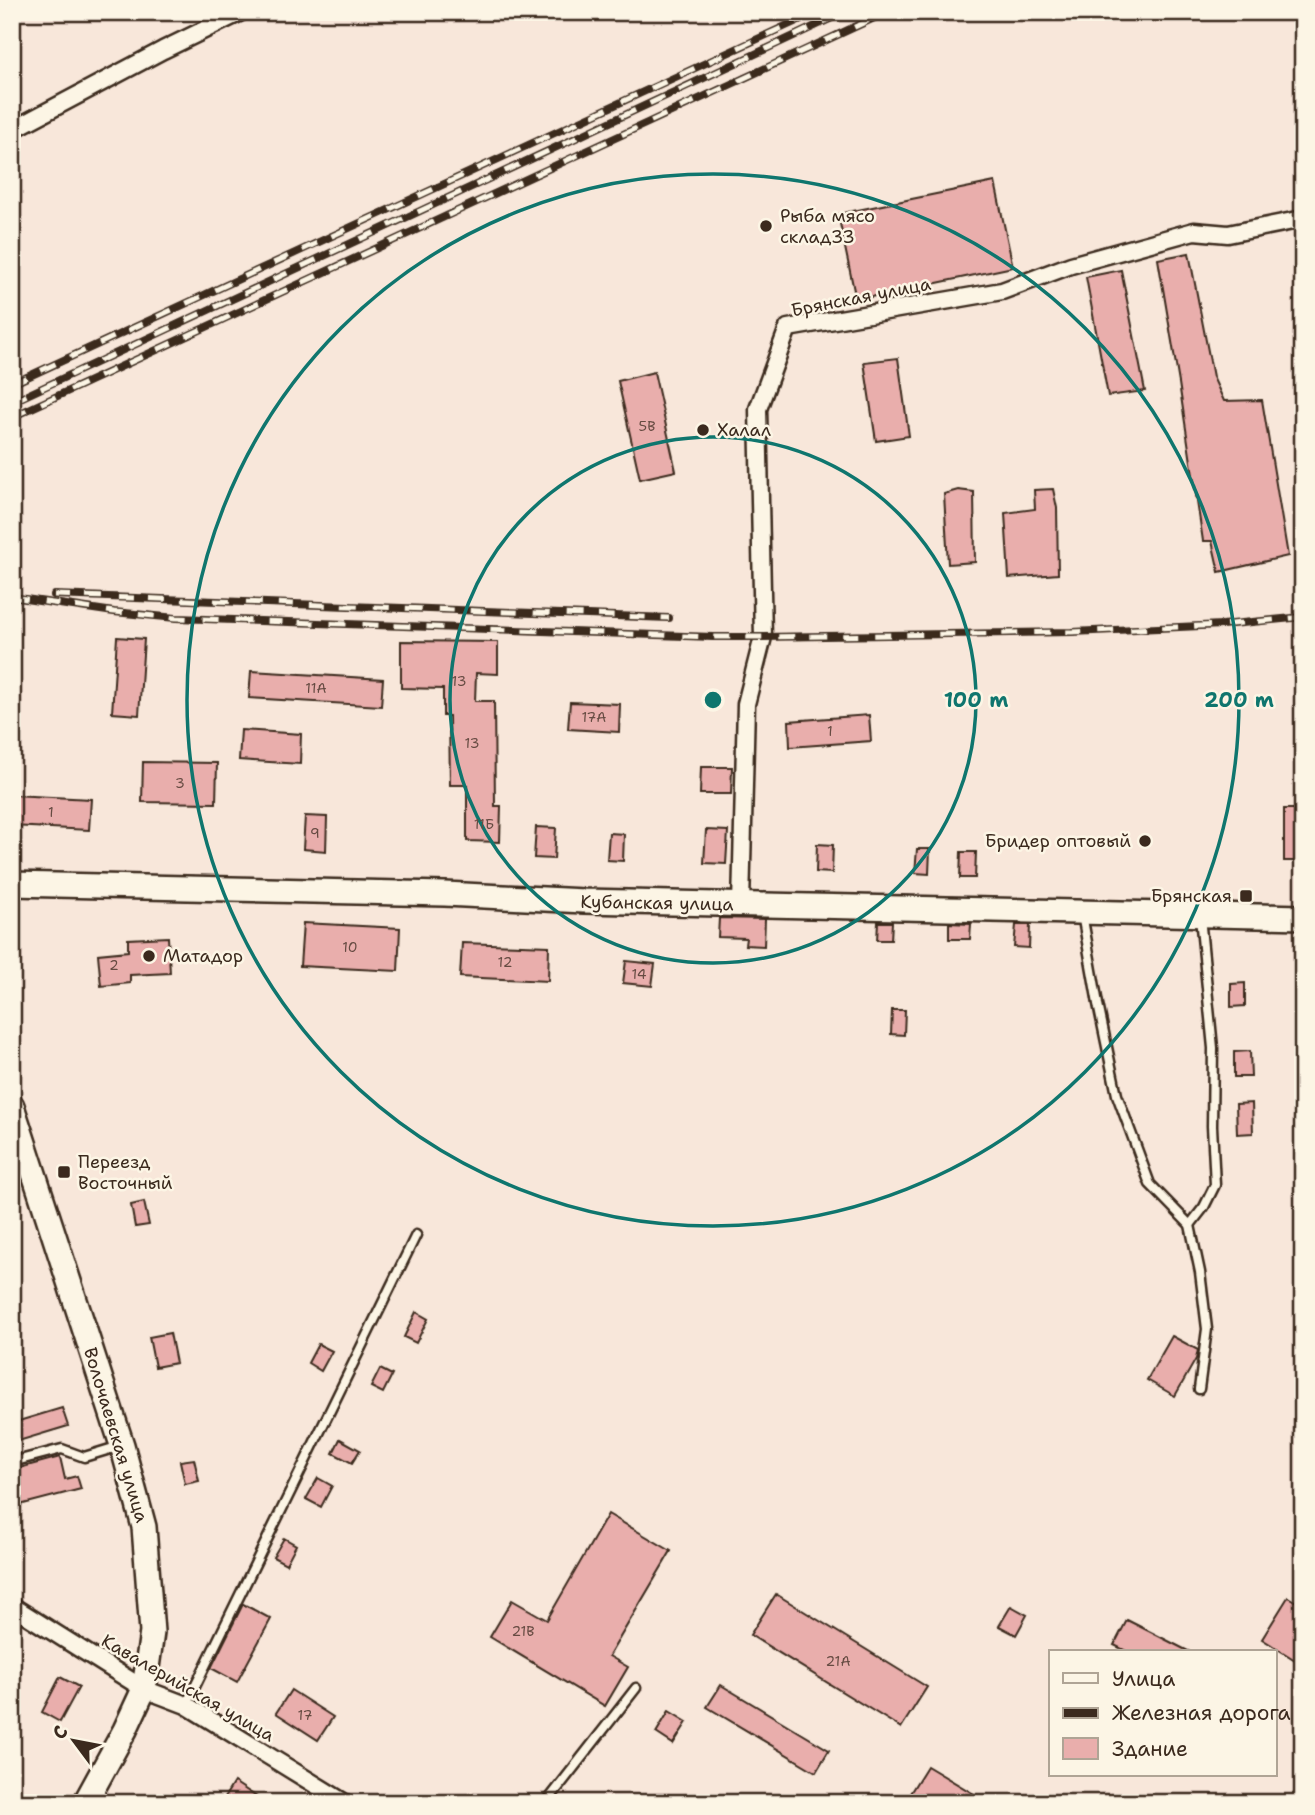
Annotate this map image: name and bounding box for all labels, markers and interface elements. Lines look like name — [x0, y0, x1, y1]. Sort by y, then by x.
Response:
place label: Рыба мясо склад33 — [780, 204, 875, 249]
marker: Рыба мясо склад33 — [758, 218, 774, 234]
street label: Брянская улица — [789, 272, 933, 322]
house number: 5В — [639, 417, 655, 435]
place label: Халал — [717, 418, 771, 442]
marker: Халал — [695, 422, 711, 438]
house number: 13 — [452, 672, 466, 690]
house number: 11А — [305, 679, 327, 697]
text: 100 m — [944, 686, 1008, 714]
text: 200 m — [1204, 686, 1274, 714]
centre of rings — [701, 688, 725, 712]
house number: 17А — [581, 708, 607, 726]
house number: 1 — [827, 722, 833, 740]
house number: 13 — [465, 734, 479, 752]
house number: 3 — [175, 774, 185, 792]
house number: 1 — [48, 803, 54, 821]
house number: 11Б — [474, 815, 494, 833]
house number: 9 — [310, 824, 320, 842]
place label: Бридер оптовый — [985, 829, 1131, 853]
marker: Бридер оптовый — [1137, 833, 1153, 849]
place label: Брянская — [1151, 884, 1232, 908]
marker: Брянская — [1238, 888, 1254, 904]
street label: Кубанская улица — [580, 890, 734, 916]
house number: 10 — [342, 938, 358, 956]
place label: Матадор — [163, 944, 243, 968]
marker: Матадор — [141, 948, 157, 964]
house number: 12 — [498, 953, 512, 971]
house number: 2 — [109, 956, 119, 974]
house number: 14 — [631, 965, 647, 983]
place label: Переезд Восточный — [78, 1150, 173, 1195]
marker: Переезд Восточный — [56, 1164, 72, 1180]
street label: Волочаевская улица — [78, 1344, 154, 1526]
house number: 21В — [511, 1622, 535, 1640]
street label: Кавалерийская улица — [97, 1629, 279, 1747]
legend — [1049, 1650, 1276, 1776]
house number: 21А — [825, 1652, 851, 1670]
text: Улица — [1112, 1665, 1175, 1693]
text: Железная дорога — [1112, 1699, 1291, 1727]
north arrow — [38, 1706, 108, 1776]
house number: 17 — [298, 1706, 312, 1724]
text: С — [46, 1721, 74, 1744]
text: Здание — [1112, 1735, 1188, 1763]

